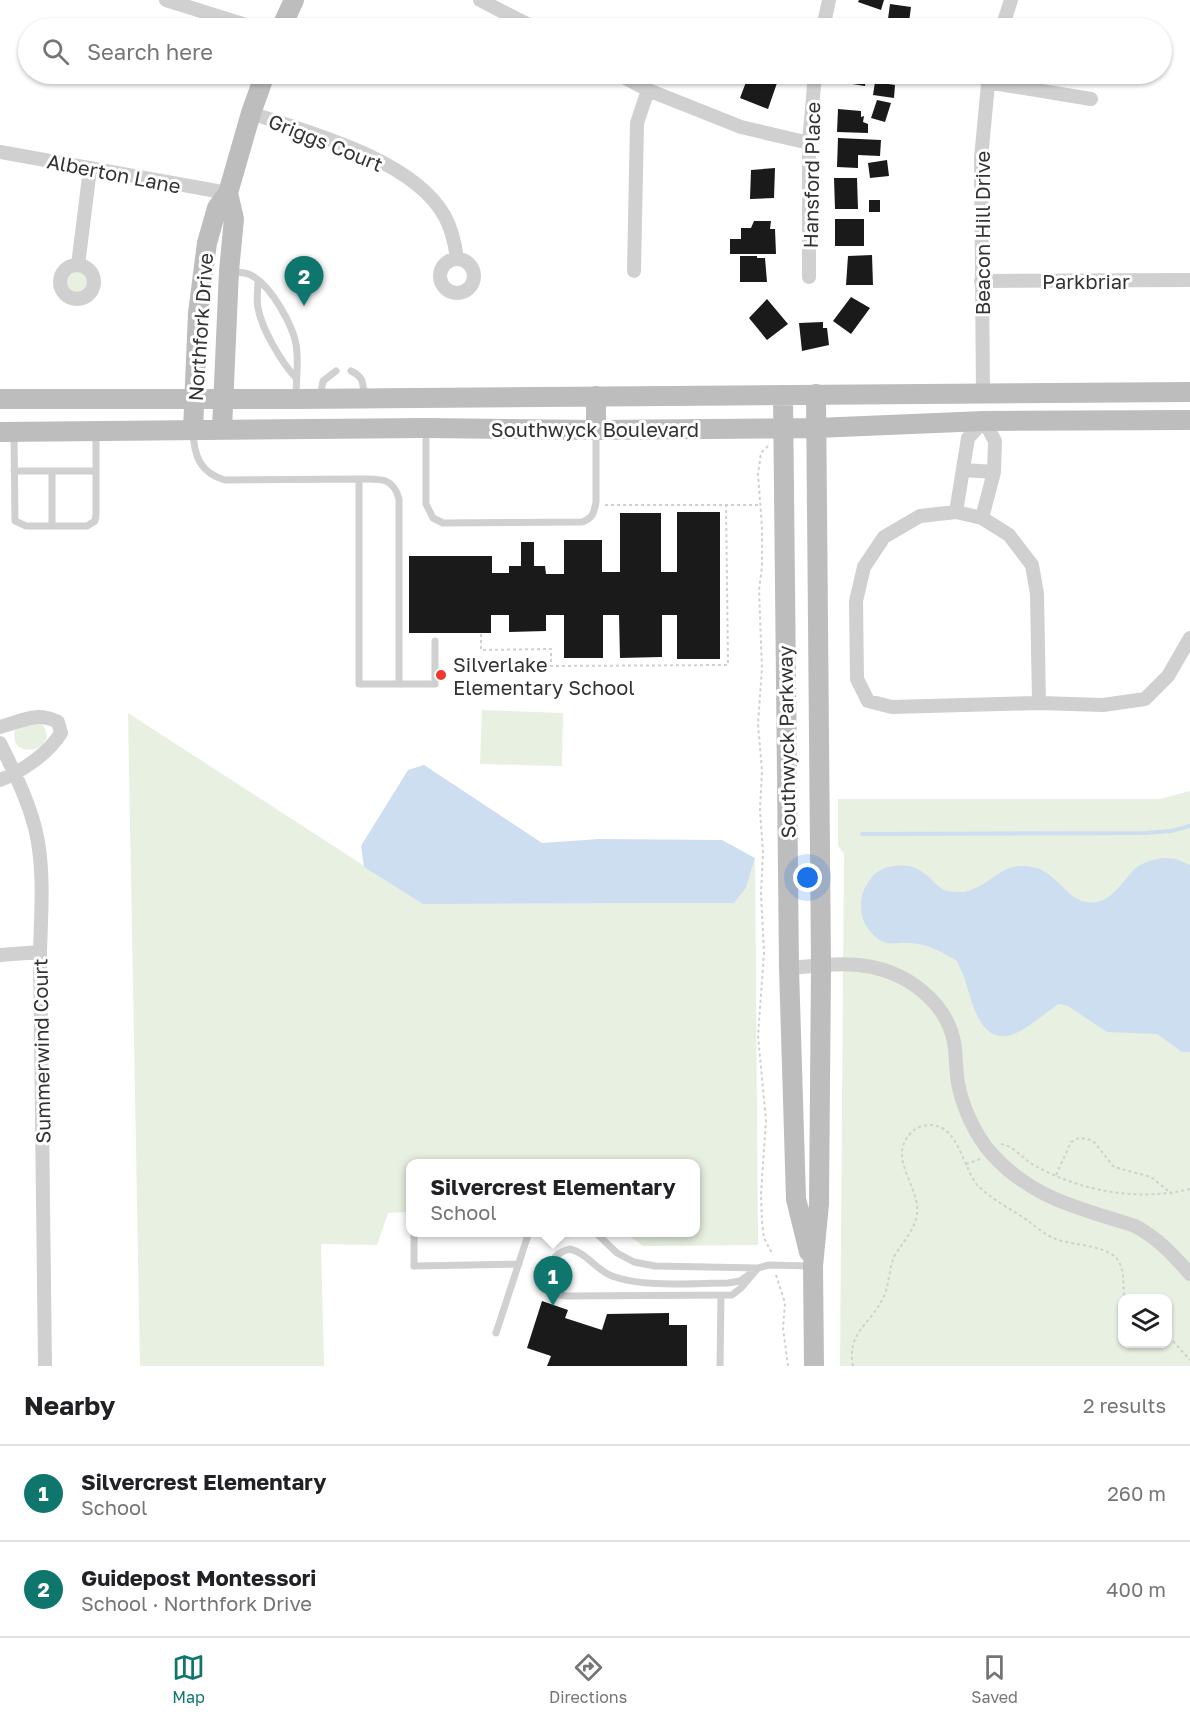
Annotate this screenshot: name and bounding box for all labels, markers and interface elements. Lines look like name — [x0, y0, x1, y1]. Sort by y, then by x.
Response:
search box — [18, 18, 1172, 84]
icon: search — [39, 35, 72, 68]
text: Search here — [87, 38, 213, 65]
street label: Hansford Place — [798, 101, 824, 249]
street label: Griggs Court — [265, 108, 387, 176]
street label: Alberton Lane — [45, 148, 183, 198]
street label: Beacon Hill Drive — [970, 151, 994, 315]
street label: Northfork Drive — [183, 252, 217, 402]
pin: 2 — [284, 256, 324, 306]
street label: Parkbriar — [1042, 269, 1130, 293]
street label: Southwyck Boulevard — [491, 417, 699, 441]
street label: Southwyck Parkway — [772, 645, 800, 839]
place label: Silverlake Elementary School — [453, 652, 635, 699]
marker: Silverlake Elementary School — [434, 668, 448, 682]
your location — [793, 863, 822, 892]
street label: Summerwind Court — [27, 958, 55, 1144]
popup — [406, 1159, 700, 1237]
text: Silvercrest Elementary — [430, 1173, 676, 1200]
text: School — [430, 1200, 497, 1224]
pin: 1 — [534, 1256, 572, 1306]
map controls — [1118, 1294, 1172, 1348]
button: layers — [1118, 1294, 1172, 1348]
text: Nearby — [24, 1390, 115, 1421]
text: 2 results — [1083, 1393, 1166, 1417]
text: Silvercrest Elementary — [81, 1468, 326, 1495]
text: 1 — [38, 1481, 49, 1505]
text: 260 m — [1107, 1481, 1166, 1505]
text: School — [81, 1495, 147, 1519]
text: Guidepost Montessori — [81, 1564, 316, 1591]
text: 2 — [37, 1577, 50, 1601]
text: 400 m — [1106, 1577, 1166, 1601]
text: School · Northfork Drive — [81, 1591, 312, 1615]
tab: Map — [172, 1651, 205, 1707]
tab: Directions — [549, 1651, 627, 1707]
tab: Saved — [971, 1651, 1018, 1707]

